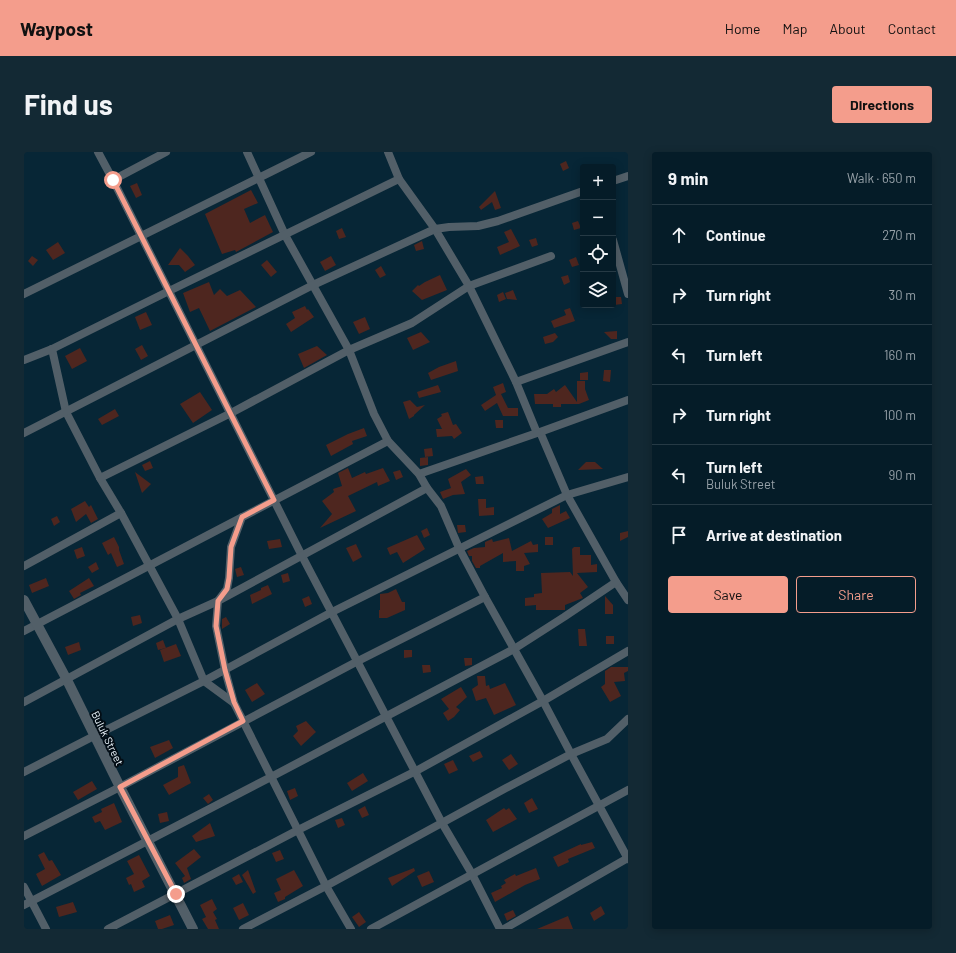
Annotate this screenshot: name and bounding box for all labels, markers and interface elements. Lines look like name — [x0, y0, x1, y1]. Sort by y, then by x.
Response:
text: Waypost — [20, 17, 93, 40]
text: Home — [725, 20, 761, 37]
text: Map — [783, 20, 807, 37]
text: About — [829, 20, 866, 37]
text: Contact — [888, 20, 936, 37]
button: Directions — [832, 86, 932, 123]
text: Find us — [24, 87, 113, 121]
map controls — [580, 164, 616, 308]
button: + — [580, 164, 616, 200]
text: 9 min — [668, 168, 708, 188]
text: Walk · 650 m — [847, 170, 916, 186]
route start — [104, 171, 122, 189]
button: − — [580, 200, 616, 236]
icon: ahead — [668, 224, 690, 246]
text: Continue — [706, 226, 766, 244]
text: 270 m — [882, 227, 916, 243]
button: locate — [580, 236, 616, 272]
button: layers — [580, 272, 616, 308]
icon: right — [668, 284, 690, 306]
text: Turn right — [706, 286, 771, 304]
text: 30 m — [889, 287, 916, 303]
icon: left — [668, 344, 690, 366]
text: Turn left — [706, 346, 762, 364]
text: 160 m — [884, 347, 916, 363]
icon: right — [668, 404, 690, 426]
text: Turn right — [706, 406, 771, 424]
text: 100 m — [883, 407, 916, 423]
text: Turn left — [706, 458, 762, 476]
icon: left — [668, 464, 690, 486]
text: 90 m — [889, 467, 916, 483]
text: Buluk Street — [706, 476, 776, 492]
icon: arrive — [668, 524, 690, 546]
text: Arrive at destination — [706, 526, 842, 544]
button: Save — [668, 576, 788, 613]
button: Share — [796, 576, 916, 613]
street label: Buluk Street — [89, 709, 127, 767]
route end — [167, 885, 185, 903]

